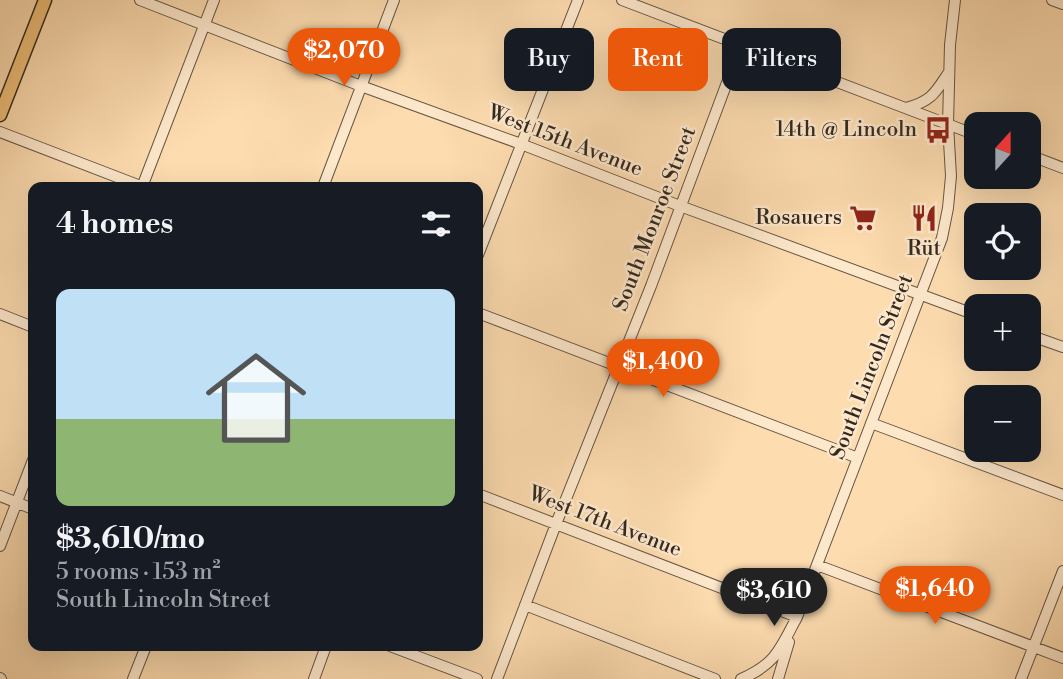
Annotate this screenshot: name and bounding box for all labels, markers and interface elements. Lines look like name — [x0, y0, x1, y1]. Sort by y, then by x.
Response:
pin: $2,070 — [287, 28, 401, 88]
chip: Buy — [504, 28, 594, 91]
chip: Rent — [608, 28, 708, 91]
chip: Filters — [722, 28, 841, 91]
text: $2,070 — [303, 37, 385, 65]
street label: West 15th Avenue — [483, 99, 646, 182]
north arrow — [964, 112, 1041, 189]
map controls — [964, 112, 1041, 462]
bus stop icon: 14th @ Lincoln — [923, 115, 953, 145]
place label: 14th @ Lincoln — [775, 117, 917, 143]
street label: South Monroe Street — [608, 122, 702, 315]
supermarket icon: Rosauers — [848, 203, 878, 233]
restaurant icon: Rüt — [909, 203, 939, 233]
button: locate — [964, 203, 1041, 280]
text: 4 homes — [56, 205, 173, 243]
icon: filters — [417, 205, 455, 243]
place label: Rosauers — [755, 205, 842, 231]
place label: Rüt — [907, 236, 942, 262]
street label: South Lincoln Street — [825, 270, 919, 463]
button: + — [964, 294, 1041, 371]
icon: home — [193, 335, 319, 461]
pin: $1,400 — [606, 340, 720, 399]
text: $1,400 — [623, 348, 703, 376]
button: − — [964, 385, 1041, 462]
street label: West 17th Avenue — [524, 481, 685, 563]
text: $3,610/mo — [56, 520, 205, 558]
text: 5 rooms · 153 m² — [56, 558, 221, 586]
pin: $1,640 — [878, 566, 992, 626]
pin: $3,610 — [717, 568, 831, 628]
text: $1,640 — [895, 575, 975, 603]
text: $3,610 — [736, 577, 812, 605]
text: South Lincoln Street — [56, 586, 271, 614]

